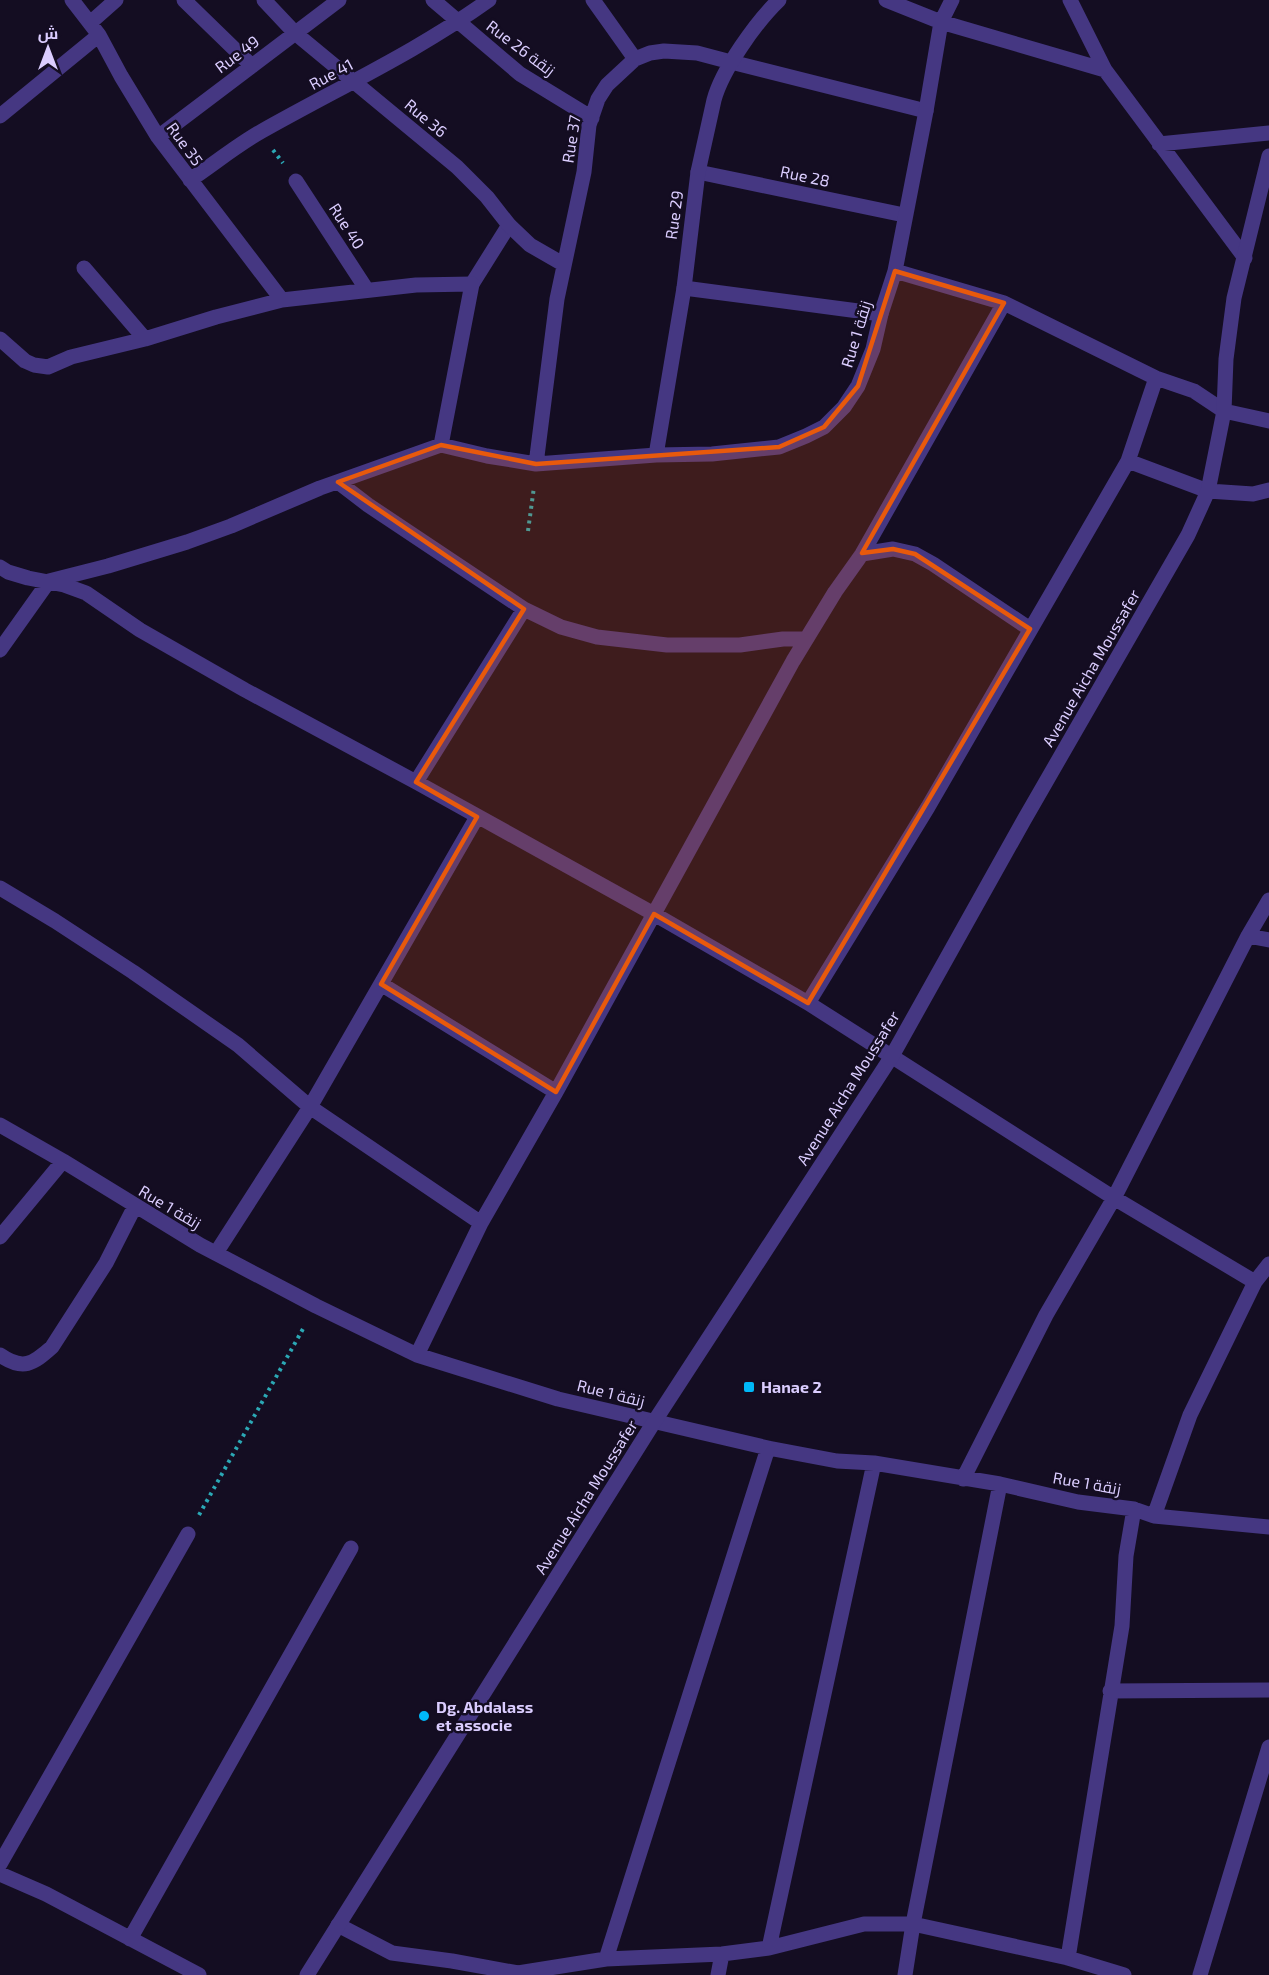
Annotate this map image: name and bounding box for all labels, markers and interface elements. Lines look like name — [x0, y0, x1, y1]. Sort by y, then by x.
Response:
street label: Rue 26 زنقة — [483, 16, 559, 80]
north arrow — [18, 18, 78, 78]
text: ش — [38, 23, 58, 43]
street label: Rue 49 — [211, 31, 262, 76]
street label: Rue 41 — [305, 54, 356, 93]
street label: Rue 36 — [401, 95, 451, 141]
street label: Rue 37 — [557, 114, 584, 164]
street label: Rue 35 — [163, 118, 207, 169]
street label: Rue 28 — [779, 161, 831, 190]
street label: Rue 29 — [661, 189, 686, 241]
street label: Rue 40 — [326, 199, 369, 252]
street label: Rue 1 زنقة — [836, 298, 876, 370]
street label: Avenue Aicha Moussafer — [1038, 585, 1144, 750]
street label: Avenue Aicha Moussafer — [792, 1007, 903, 1168]
street label: Rue 1 زنقة — [135, 1181, 205, 1233]
street label: Rue 1 زنقة — [575, 1375, 647, 1411]
place label: Hanae 2 — [761, 1377, 822, 1396]
marker: Hanae 2 — [742, 1380, 756, 1394]
street label: Avenue Aicha Moussafer — [530, 1416, 641, 1577]
street label: Rue 1 زنقة — [1051, 1467, 1123, 1499]
place label: Dg. Abdalass et associe — [436, 1697, 533, 1734]
marker: Dg. Abdalass et associe — [417, 1709, 431, 1723]

